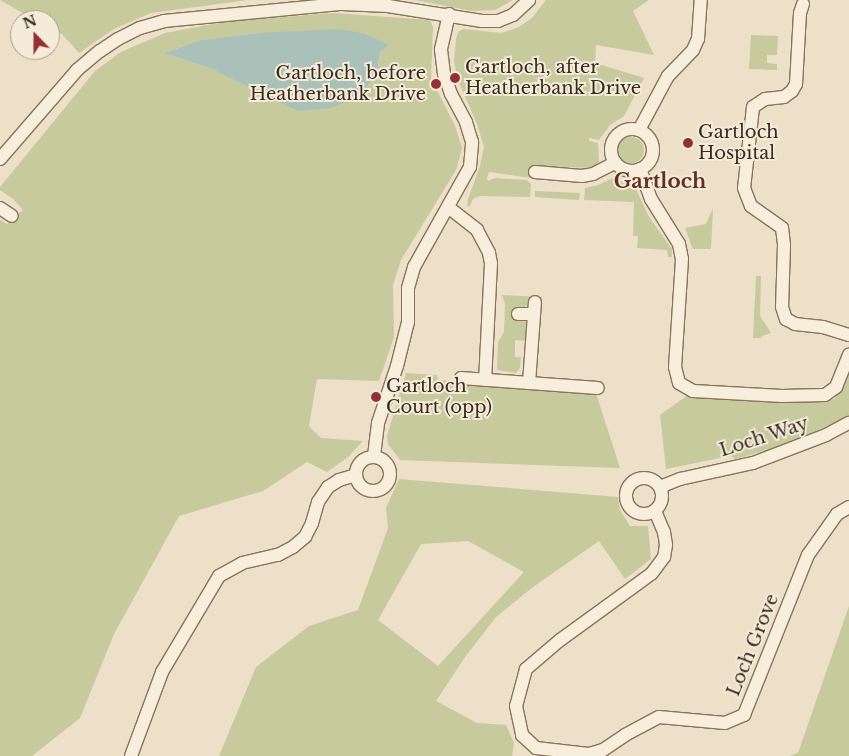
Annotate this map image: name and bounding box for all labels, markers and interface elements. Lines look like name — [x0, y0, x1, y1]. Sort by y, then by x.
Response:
north arrow — [10, 10, 60, 60]
text: N — [20, 11, 39, 33]
place label: Gartloch, after Heatherbank Drive — [465, 57, 641, 100]
place label: Gartloch, before Heatherbank Drive — [250, 63, 426, 106]
marker: Gartloch, after Heatherbank Drive — [449, 72, 461, 84]
marker: Gartloch, before Heatherbank Drive — [430, 78, 442, 90]
place label: Gartloch Hospital — [698, 122, 779, 164]
marker: Gartloch Hospital — [682, 137, 694, 149]
district label: Gartloch — [614, 169, 706, 193]
place label: Gartloch Court (opp) — [386, 376, 492, 418]
marker: Gartloch Court (opp) — [370, 391, 382, 403]
street label: Loch Way — [717, 412, 811, 462]
street label: Loch Grove — [723, 591, 783, 699]

